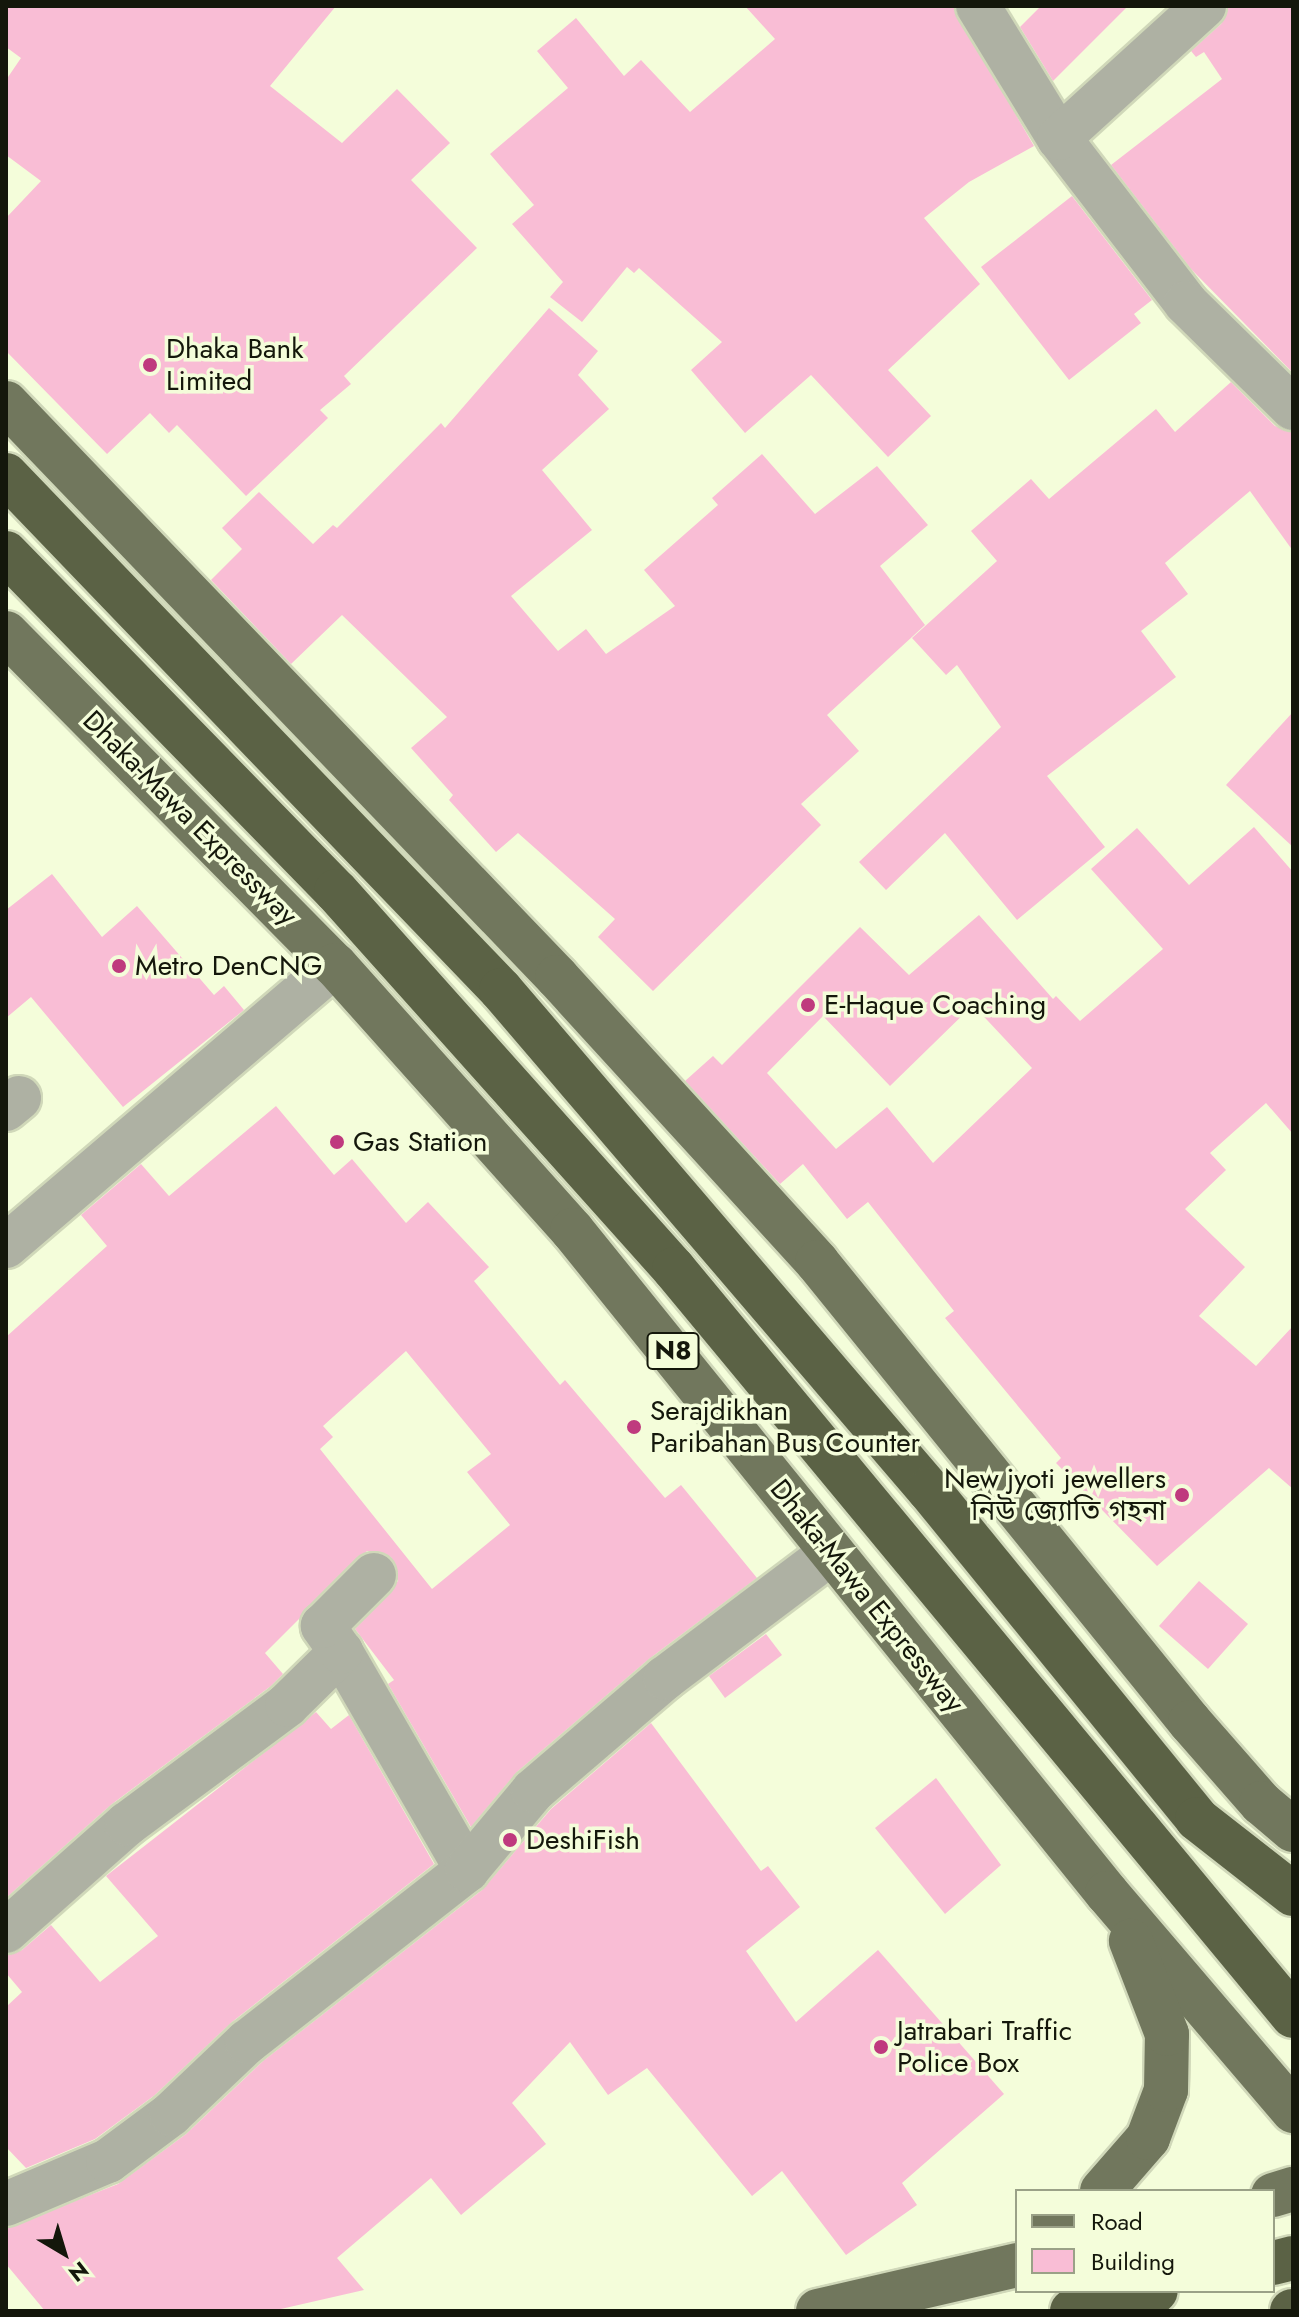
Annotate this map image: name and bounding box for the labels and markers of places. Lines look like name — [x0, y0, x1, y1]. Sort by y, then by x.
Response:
place label: Dhaka Bank Limited — [166, 332, 304, 398]
marker: Dhaka Bank Limited — [141, 356, 159, 374]
place label: Metro DenCNG — [135, 949, 322, 983]
marker: Metro DenCNG — [110, 957, 128, 975]
place label: E-Haque Coaching — [824, 988, 1046, 1022]
marker: E-Haque Coaching — [799, 996, 817, 1014]
place label: Gas Station — [353, 1125, 487, 1159]
marker: Gas Station — [328, 1133, 346, 1151]
place label: Serajdikhan Paribahan Bus Counter — [650, 1394, 920, 1460]
marker: Serajdikhan Paribahan Bus Counter — [625, 1418, 643, 1436]
place label: New jyoti jewellers নিউ জ্যোতি গহনা — [944, 1462, 1166, 1528]
marker: New jyoti jewellers নিউ জ্যোতি গহনা — [1173, 1486, 1191, 1504]
place label: DeshiFish — [526, 1823, 640, 1857]
marker: DeshiFish — [501, 1831, 519, 1849]
place label: Jatrabari Traffic Police Box — [897, 2014, 1072, 2080]
marker: Jatrabari Traffic Police Box — [872, 2038, 890, 2056]

